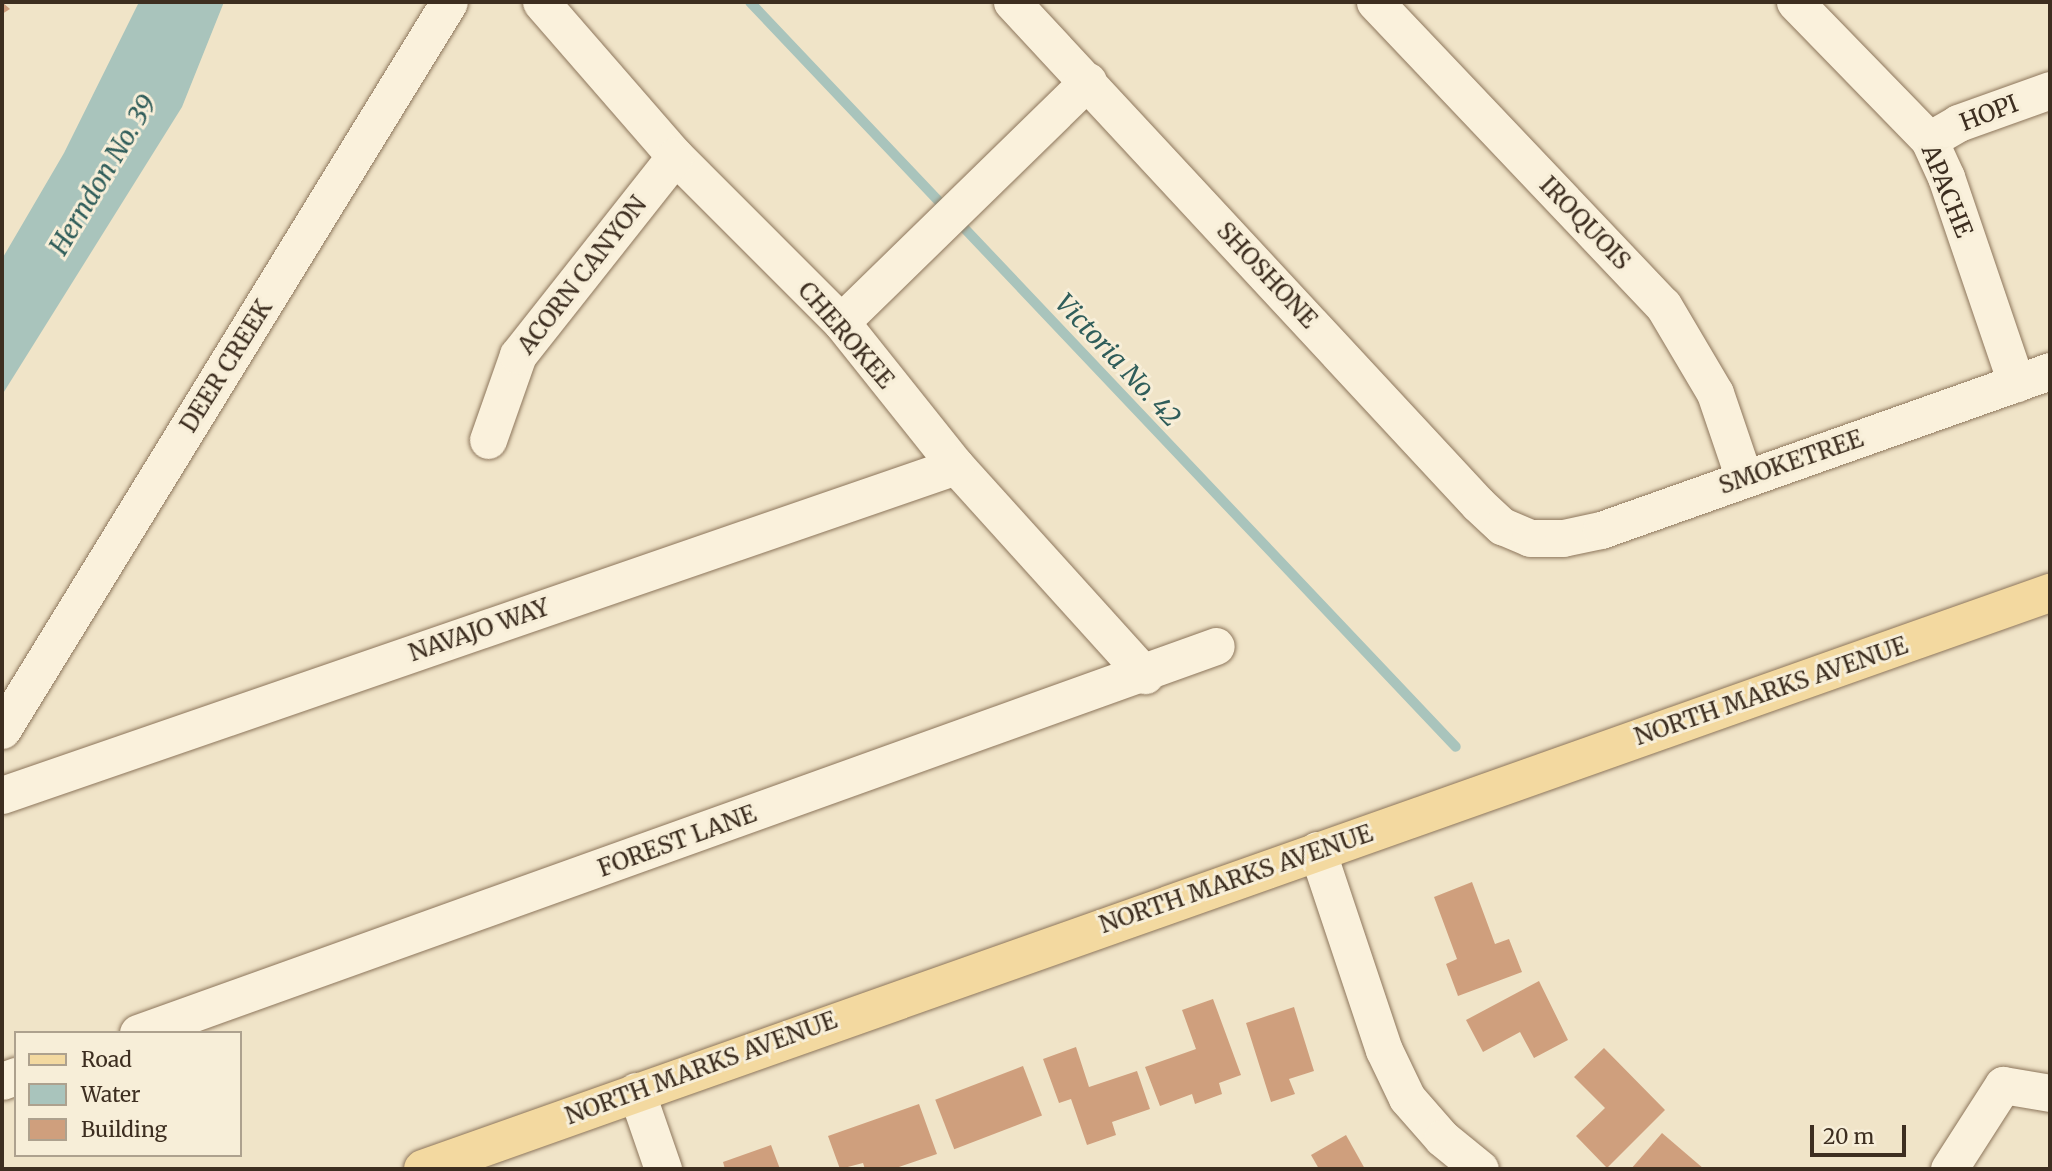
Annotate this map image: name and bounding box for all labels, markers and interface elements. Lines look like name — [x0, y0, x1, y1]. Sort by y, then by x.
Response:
water label: Herndon No. 39 — [43, 89, 163, 261]
street label: HOPI — [1956, 89, 2022, 137]
street label: APACHE — [1915, 141, 1979, 241]
street label: IROQUOIS — [1534, 171, 1636, 275]
street label: ACORN CANYON — [511, 190, 653, 360]
street label: SHOSHONE — [1211, 216, 1323, 334]
street label: CHEROKEE — [792, 276, 900, 394]
water label: Victoria No. 42 — [1049, 287, 1187, 433]
street label: DEER CREEK — [174, 295, 278, 437]
street label: SMOKETREE — [1715, 424, 1867, 500]
street label: NAVAJO WAY — [405, 593, 553, 667]
street label: NORTH MARKS AVENUE — [1631, 631, 1911, 751]
street label: FOREST LANE — [594, 799, 760, 883]
street label: NORTH MARKS AVENUE — [1096, 819, 1376, 939]
street label: NORTH MARKS AVENUE — [561, 1005, 841, 1131]
legend — [14, 1031, 242, 1157]
text: Road — [81, 1046, 132, 1073]
text: Water — [81, 1081, 140, 1108]
scale bar — [1814, 1112, 1910, 1156]
text: Building — [81, 1116, 167, 1143]
text: 20 m — [1823, 1123, 1874, 1150]

